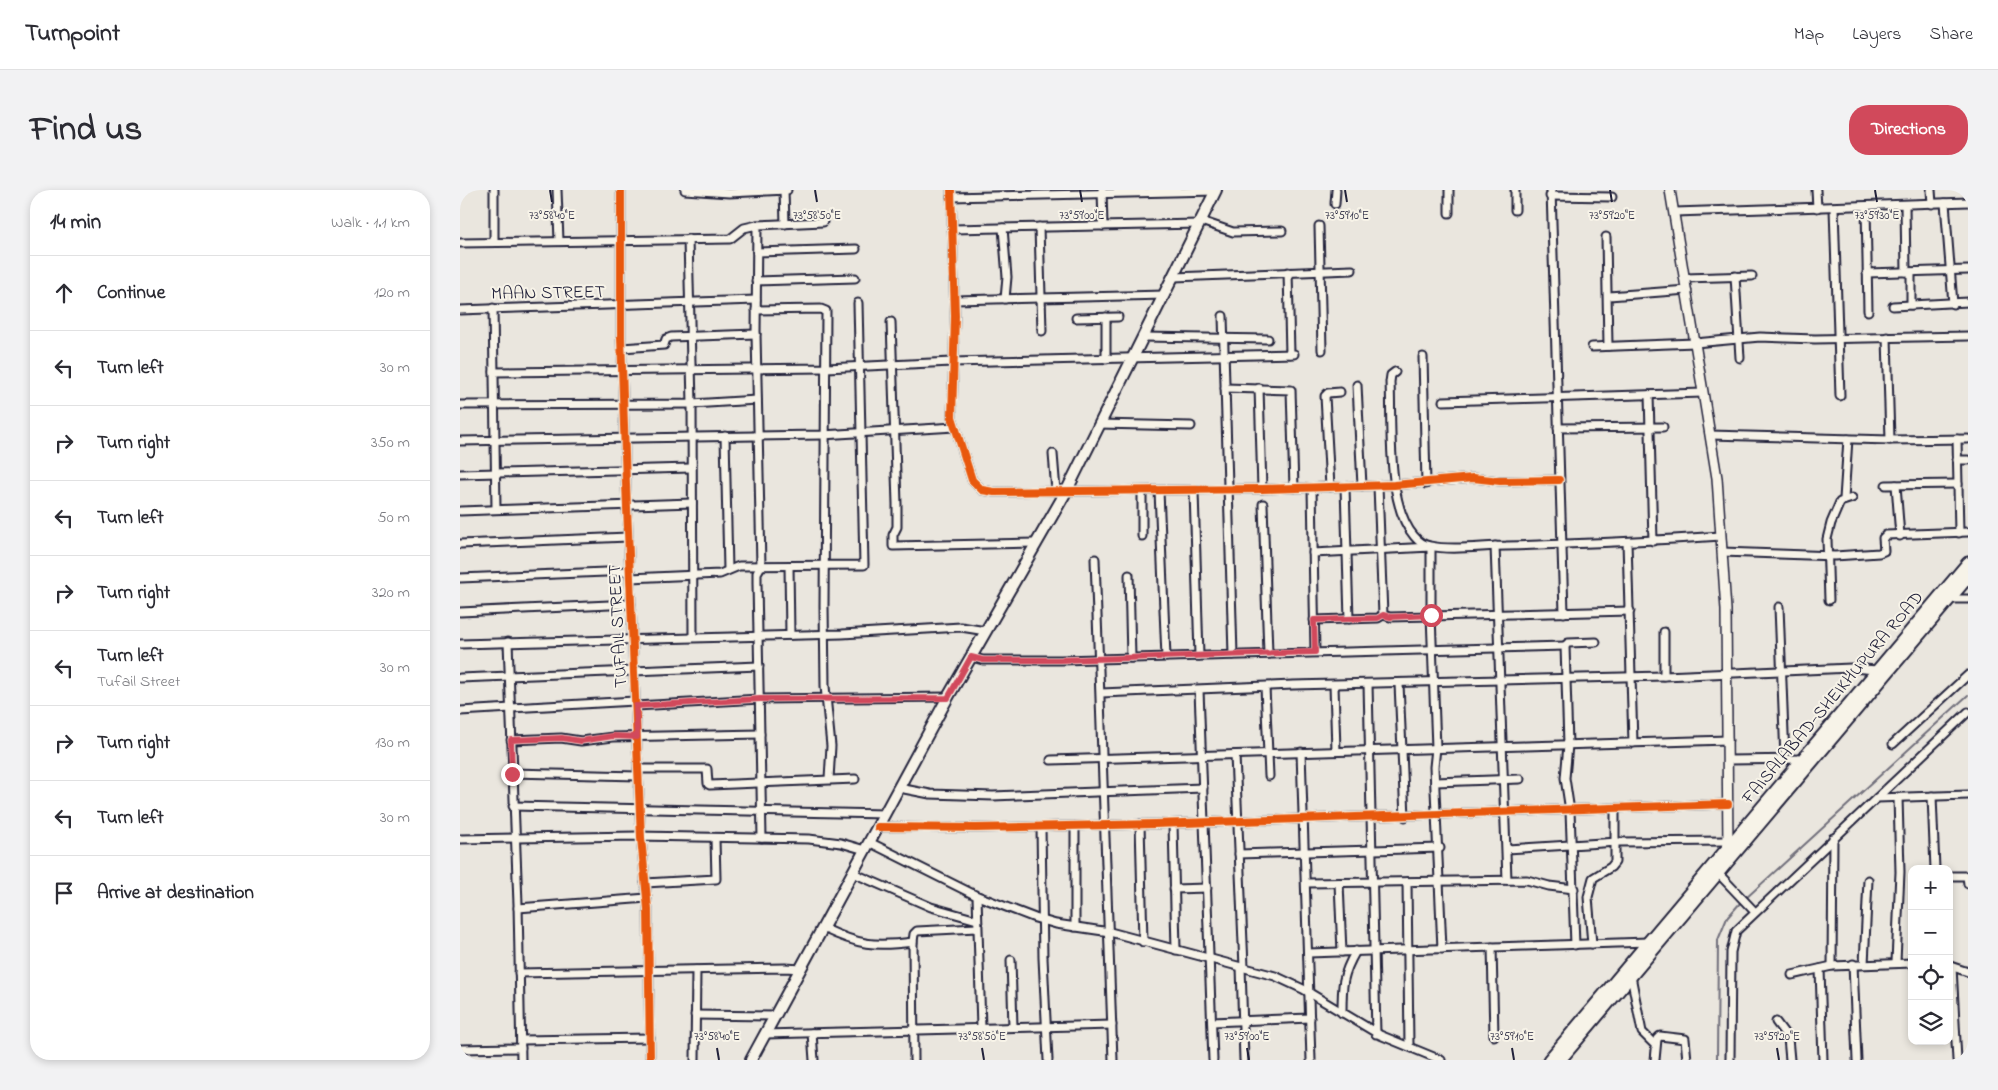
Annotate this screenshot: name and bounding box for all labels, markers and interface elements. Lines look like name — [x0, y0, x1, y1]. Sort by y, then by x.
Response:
text: Turnpoint — [25, 17, 120, 52]
text: Map — [1794, 22, 1824, 48]
text: Layers — [1852, 22, 1902, 48]
text: Share — [1930, 22, 1973, 48]
text: Find us — [30, 105, 142, 156]
button: Directions — [1849, 105, 1968, 155]
text: 73°58'40"E — [529, 207, 575, 225]
text: 73°58'50"E — [793, 207, 841, 225]
text: 73°59'00"E — [1059, 207, 1105, 225]
text: 73°59'10"E — [1325, 207, 1369, 225]
text: 73°59'20"E — [1589, 207, 1635, 225]
text: 73°59'30"E — [1854, 207, 1900, 225]
text: 14 min — [50, 208, 101, 238]
text: Walk · 1.1 km — [331, 211, 410, 235]
icon: ahead — [50, 279, 78, 307]
text: Continue — [97, 280, 165, 307]
street label: MAAN STREET — [491, 280, 605, 308]
text: 120 m — [374, 281, 410, 305]
icon: left — [50, 354, 78, 382]
text: Turn left — [97, 355, 164, 382]
text: 30 m — [380, 356, 410, 380]
icon: right — [50, 429, 78, 457]
text: Turn right — [97, 430, 170, 457]
text: 350 m — [371, 431, 410, 455]
icon: left — [50, 504, 78, 532]
text: Turn left — [97, 505, 164, 532]
text: 50 m — [378, 506, 410, 530]
street label: TUFAIL STREET — [603, 563, 635, 688]
icon: right — [50, 579, 78, 607]
text: Turn right — [97, 580, 170, 607]
text: 320 m — [372, 581, 410, 605]
street label: FAISALABAD-SHEIKHUPURA ROAD — [1736, 586, 1931, 811]
route start — [1420, 604, 1443, 627]
text: Turn left — [97, 643, 164, 670]
icon: left — [50, 654, 78, 682]
text: 30 m — [380, 656, 410, 680]
text: Tufail Street — [97, 670, 180, 694]
icon: right — [50, 729, 78, 757]
text: Turn right — [97, 730, 170, 757]
text: 130 m — [375, 731, 410, 755]
route end — [501, 763, 524, 786]
icon: left — [50, 804, 78, 832]
text: Turn left — [97, 805, 164, 832]
text: 30 m — [380, 806, 410, 830]
map controls — [1908, 865, 1953, 1045]
button: + — [1908, 865, 1953, 910]
icon: arrive — [50, 879, 78, 907]
text: Arrive at destination — [97, 880, 254, 907]
button: − — [1908, 910, 1953, 955]
button: locate — [1908, 955, 1953, 1000]
button: layers — [1908, 1000, 1953, 1045]
text: 73°58'40"E — [694, 1028, 740, 1046]
text: 73°58'50"E — [958, 1028, 1006, 1046]
text: 73°59'00"E — [1224, 1028, 1270, 1046]
text: 73°59'10"E — [1490, 1028, 1534, 1046]
text: 73°59'20"E — [1754, 1028, 1800, 1046]

